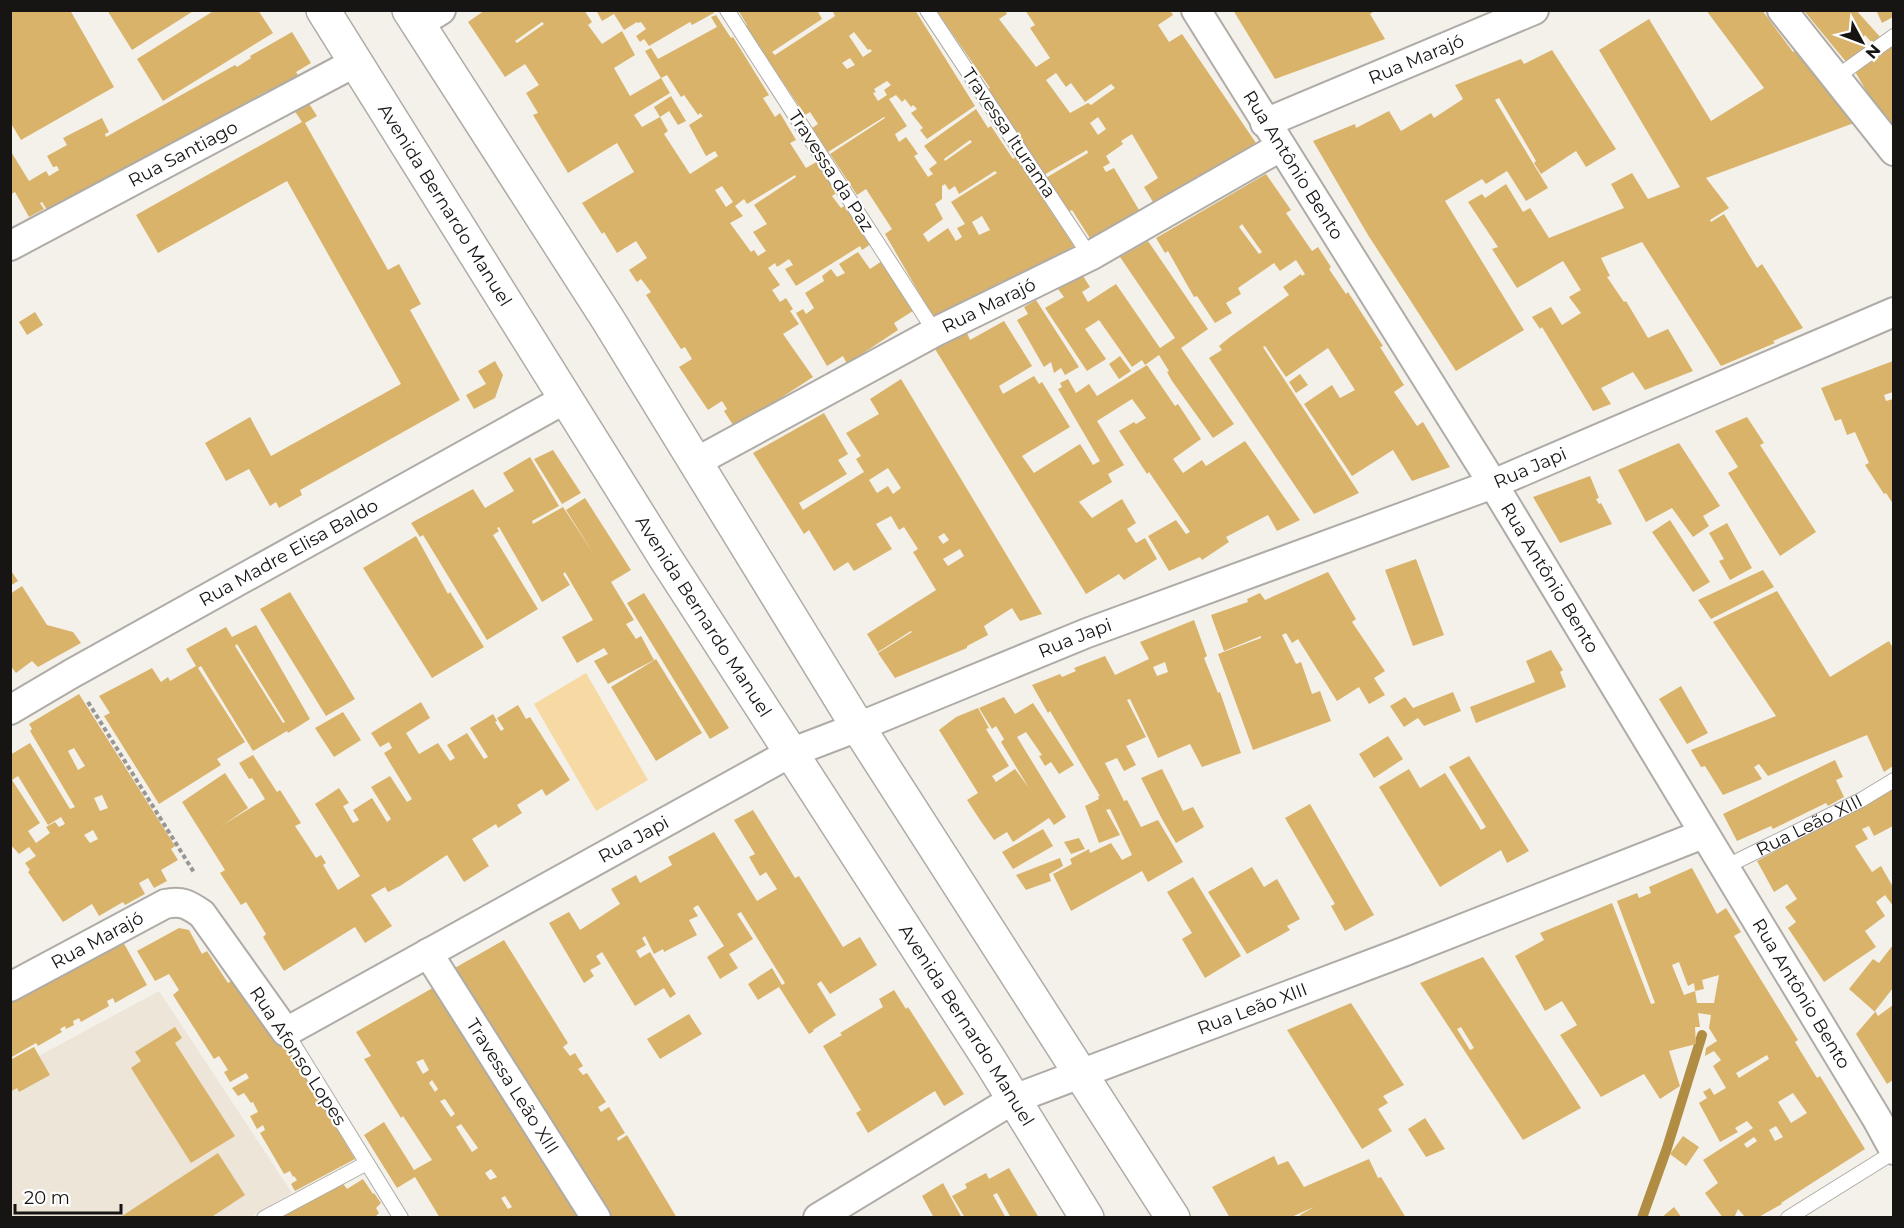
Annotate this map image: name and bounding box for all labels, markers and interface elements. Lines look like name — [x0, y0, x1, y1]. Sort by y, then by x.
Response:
north arrow — [1832, 12, 1892, 72]
street label: Rua Marajó — [1365, 30, 1467, 89]
text: N — [1862, 40, 1884, 63]
street label: Travessa Iturama — [957, 64, 1061, 202]
street label: Rua Antônio Bento — [1238, 86, 1348, 244]
street label: Avenida Bernardo Manuel — [373, 100, 516, 310]
street label: Travessa da Paz — [784, 106, 878, 236]
street label: Rua Santiago — [125, 116, 242, 192]
street label: Rua Marajó — [938, 273, 1039, 338]
street label: Rua Japi — [1490, 443, 1570, 493]
street label: Rua Madre Elisa Baldo — [195, 494, 382, 611]
street label: Rua Antônio Bento — [1496, 499, 1604, 657]
street label: Avenida Bernardo Manuel — [631, 512, 776, 721]
street label: Rua Japi — [1035, 614, 1115, 663]
street label: Rua Leão XIII — [1752, 790, 1866, 861]
street label: Rua Japi — [595, 811, 673, 868]
street label: Rua Marajó — [47, 907, 147, 974]
street label: Rua Antônio Bento — [1747, 915, 1855, 1073]
street label: Avenida Bernardo Manuel — [894, 920, 1039, 1130]
street label: Rua Leão XIII — [1194, 978, 1310, 1040]
street label: Rua Afonso Lopes — [245, 982, 351, 1130]
street label: Travessa Leão XIII — [462, 1015, 564, 1158]
scale bar — [15, 1177, 122, 1215]
text: 20 m — [24, 1187, 70, 1209]

